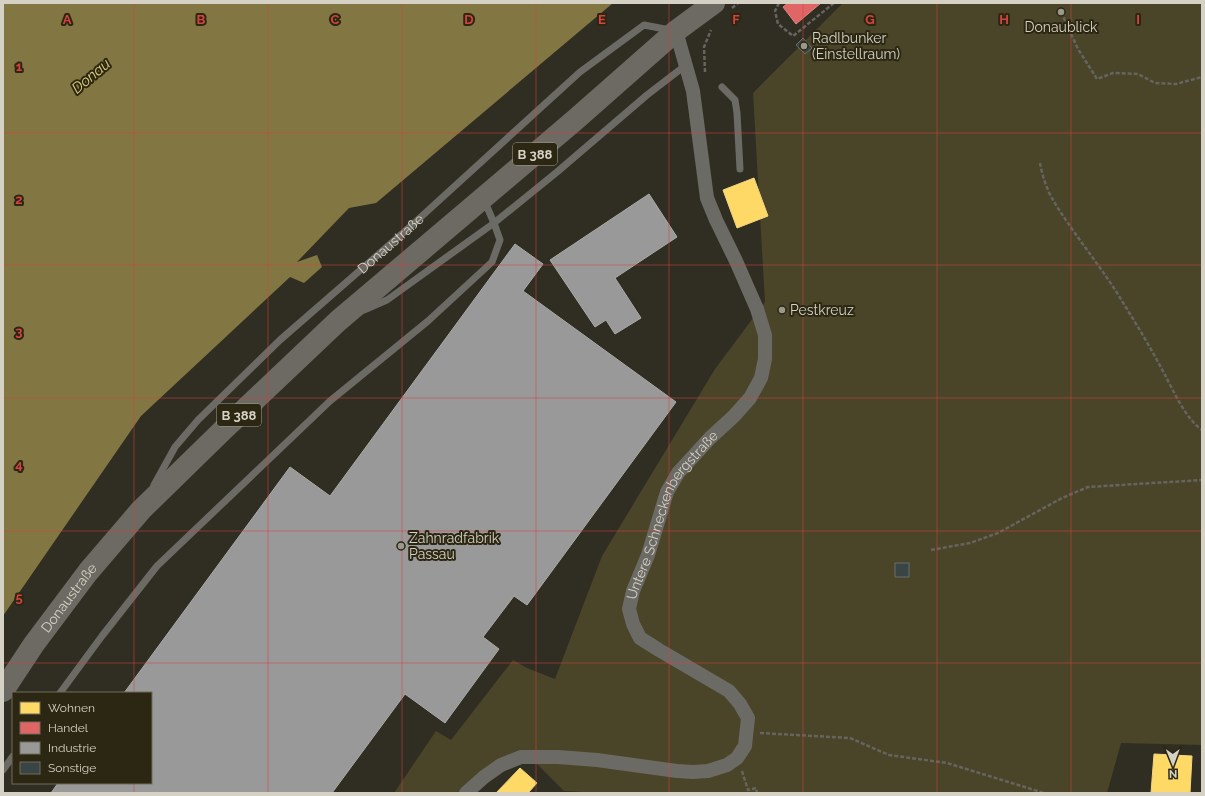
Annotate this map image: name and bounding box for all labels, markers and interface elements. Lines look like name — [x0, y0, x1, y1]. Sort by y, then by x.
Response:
marker: Donaublick — [1056, 7, 1066, 17]
text: A — [63, 12, 72, 27]
text: B — [197, 12, 206, 27]
text: C — [331, 12, 340, 27]
text: D — [464, 12, 474, 27]
text: E — [598, 12, 606, 27]
text: F — [732, 12, 740, 27]
text: G — [865, 12, 875, 27]
text: H — [999, 12, 1009, 27]
text: I — [1136, 12, 1140, 27]
place label: Donaublick — [1024, 19, 1098, 35]
place label: Radlbunker (Einstellraum) — [812, 30, 900, 62]
marker: Radlbunker (Einstellraum) — [799, 41, 809, 51]
water label: Donau — [68, 54, 114, 97]
text: 1 — [16, 59, 23, 74]
road number: B 388 — [513, 143, 557, 165]
text: 2 — [15, 192, 23, 207]
street label: Donaustraße — [354, 211, 427, 277]
place label: Pestkreuz — [790, 302, 854, 318]
marker: Pestkreuz — [777, 305, 787, 315]
text: 3 — [15, 324, 23, 339]
road number: B 388 — [217, 404, 261, 426]
street label: Untere Schneckenbergstraße — [623, 427, 721, 601]
text: 4 — [15, 457, 23, 472]
place label: Zahnradfabrik Passau — [409, 530, 500, 562]
marker: Zahnradfabrik Passau — [396, 541, 406, 551]
street label: Donaustraße — [37, 560, 100, 636]
text: 5 — [15, 590, 23, 605]
legend — [12, 692, 152, 784]
text: Wohnen — [48, 701, 95, 715]
text: Handel — [48, 721, 89, 735]
text: Industrie — [48, 741, 96, 755]
north arrow — [1153, 744, 1193, 784]
text: Sonstige — [48, 761, 96, 775]
text: N — [1169, 767, 1177, 780]

